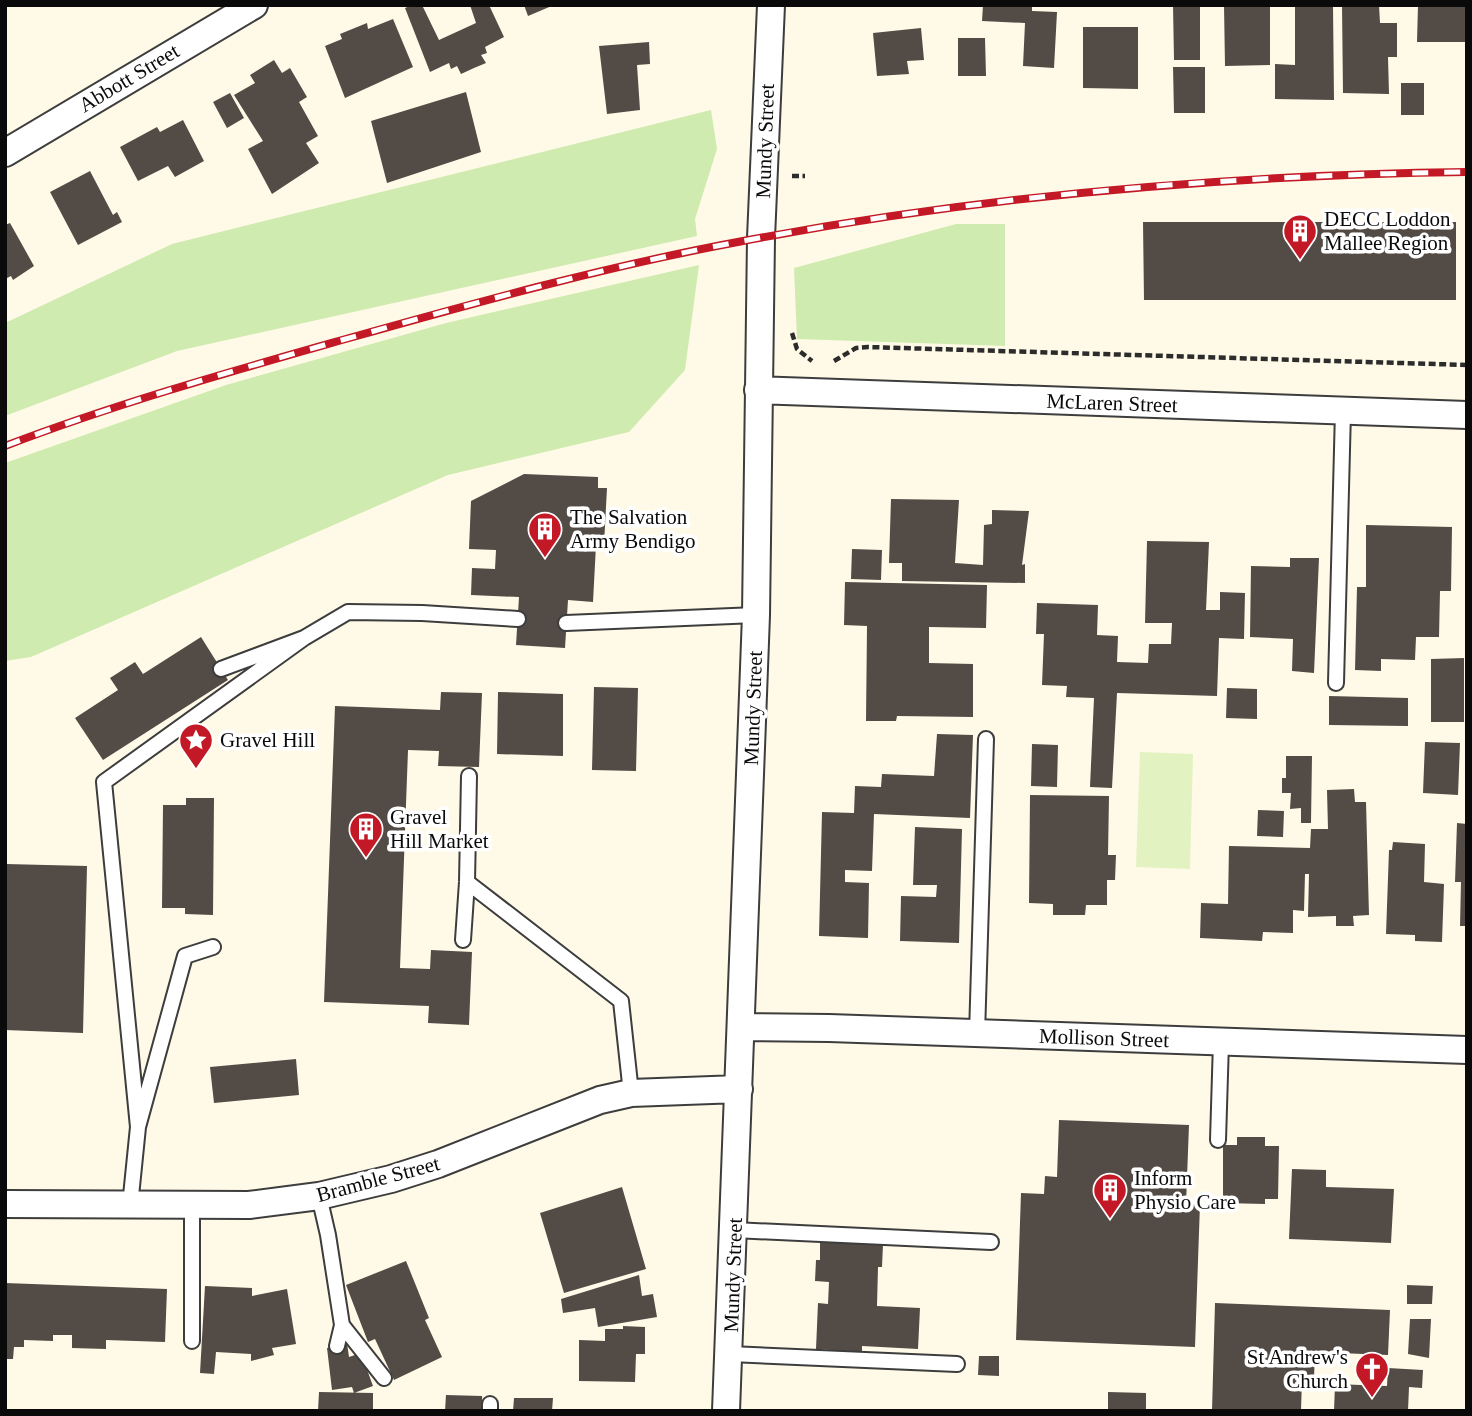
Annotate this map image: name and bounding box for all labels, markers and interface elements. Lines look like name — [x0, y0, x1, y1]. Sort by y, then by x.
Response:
street label: Abbott Street — [75, 39, 184, 117]
street label: Mundy Street — [751, 83, 779, 199]
place label: DECC Loddon Mallee Region — [1324, 207, 1451, 255]
building icon: DECC Loddon Mallee Region — [1281, 212, 1319, 261]
street label: McLaren Street — [1046, 389, 1178, 417]
place label: The Salvation Army Bendigo — [570, 505, 695, 553]
building icon: The Salvation Army Bendigo — [526, 510, 564, 559]
street label: Mundy Street — [739, 650, 767, 766]
place icon: Gravel Hill — [177, 721, 215, 770]
place label: Gravel Hill — [220, 728, 315, 752]
place label: Gravel Hill Market — [390, 805, 489, 853]
building icon: Gravel Hill Market — [347, 810, 385, 859]
street label: Mollison Street — [1039, 1024, 1170, 1052]
street label: Bramble Street — [314, 1151, 442, 1207]
place label: Inform Physio Care — [1134, 1166, 1236, 1214]
building icon: Inform Physio Care — [1091, 1171, 1129, 1220]
street label: Mundy Street — [719, 1217, 747, 1333]
place label: St Andrew's Church — [1247, 1345, 1348, 1393]
church icon: St Andrew's Church — [1353, 1350, 1391, 1399]

